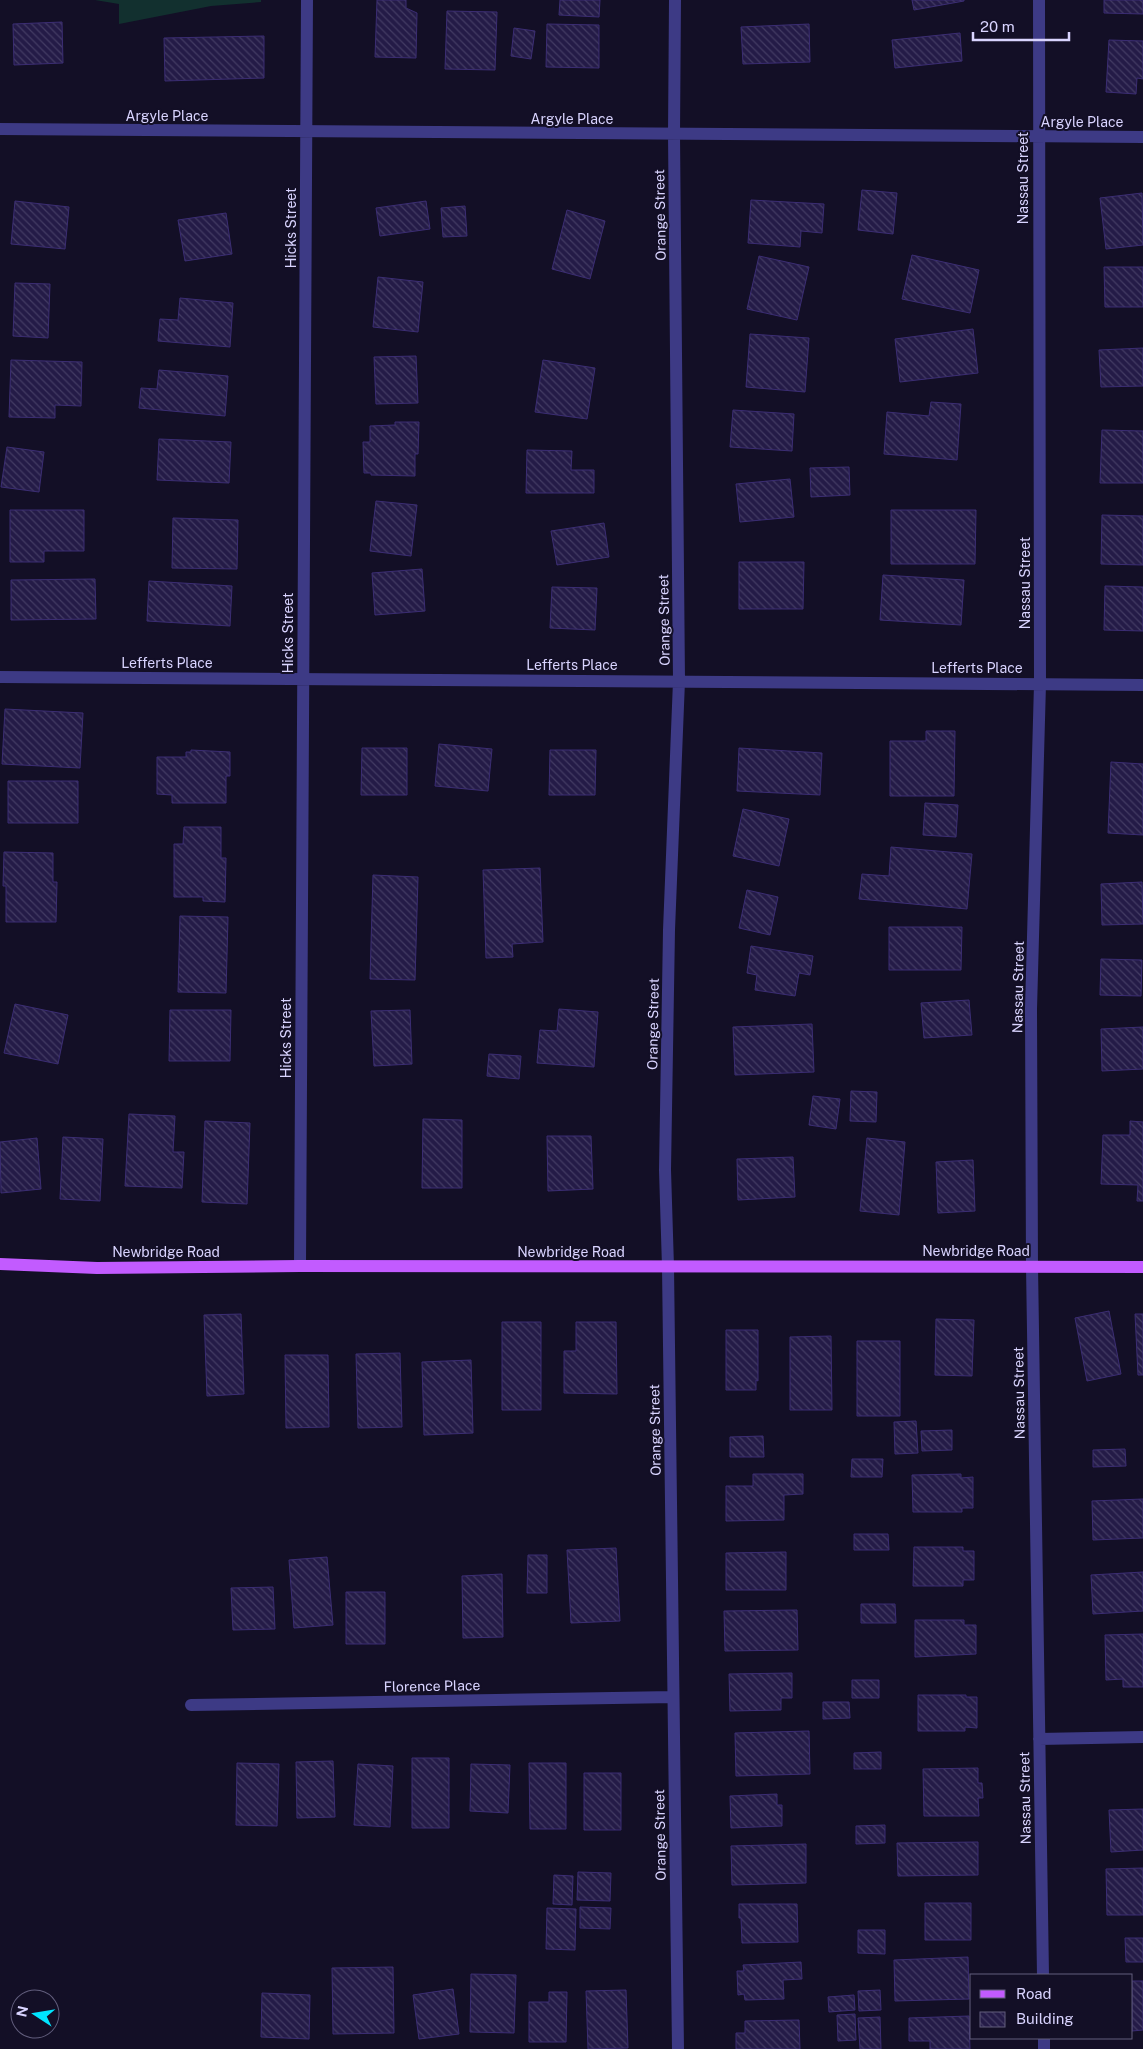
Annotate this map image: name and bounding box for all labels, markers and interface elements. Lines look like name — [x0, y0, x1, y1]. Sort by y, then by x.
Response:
scale bar — [973, 10, 1069, 42]
text: 20 m — [980, 18, 1015, 35]
street label: Argyle Place — [126, 108, 208, 124]
street label: Argyle Place — [531, 111, 613, 127]
street label: Argyle Place — [1041, 114, 1123, 130]
street label: Nassau Street — [1015, 132, 1031, 224]
street label: Orange Street — [651, 169, 669, 261]
street label: Hicks Street — [283, 188, 299, 268]
street label: Nassau Street — [1017, 537, 1033, 629]
street label: Orange Street — [655, 574, 673, 666]
street label: Hicks Street — [280, 593, 296, 673]
street label: Lefferts Place — [121, 655, 213, 671]
street label: Lefferts Place — [526, 657, 618, 673]
street label: Lefferts Place — [931, 660, 1023, 676]
street label: Nassau Street — [1009, 941, 1027, 1033]
street label: Orange Street — [644, 978, 662, 1070]
street label: Hicks Street — [278, 998, 294, 1078]
street label: Newbridge Road — [922, 1243, 1030, 1259]
street label: Newbridge Road — [112, 1244, 220, 1260]
street label: Newbridge Road — [517, 1244, 625, 1260]
street label: Nassau Street — [1010, 1347, 1028, 1439]
street label: Orange Street — [646, 1384, 664, 1476]
street label: Florence Place — [384, 1677, 481, 1695]
street label: Nassau Street — [1016, 1752, 1034, 1844]
street label: Orange Street — [651, 1789, 669, 1881]
legend — [970, 1974, 1133, 2039]
text: Road — [1016, 1985, 1052, 2002]
north arrow — [10, 1989, 60, 2039]
text: N — [13, 2004, 31, 2018]
text: Building — [1016, 2010, 1074, 2027]

